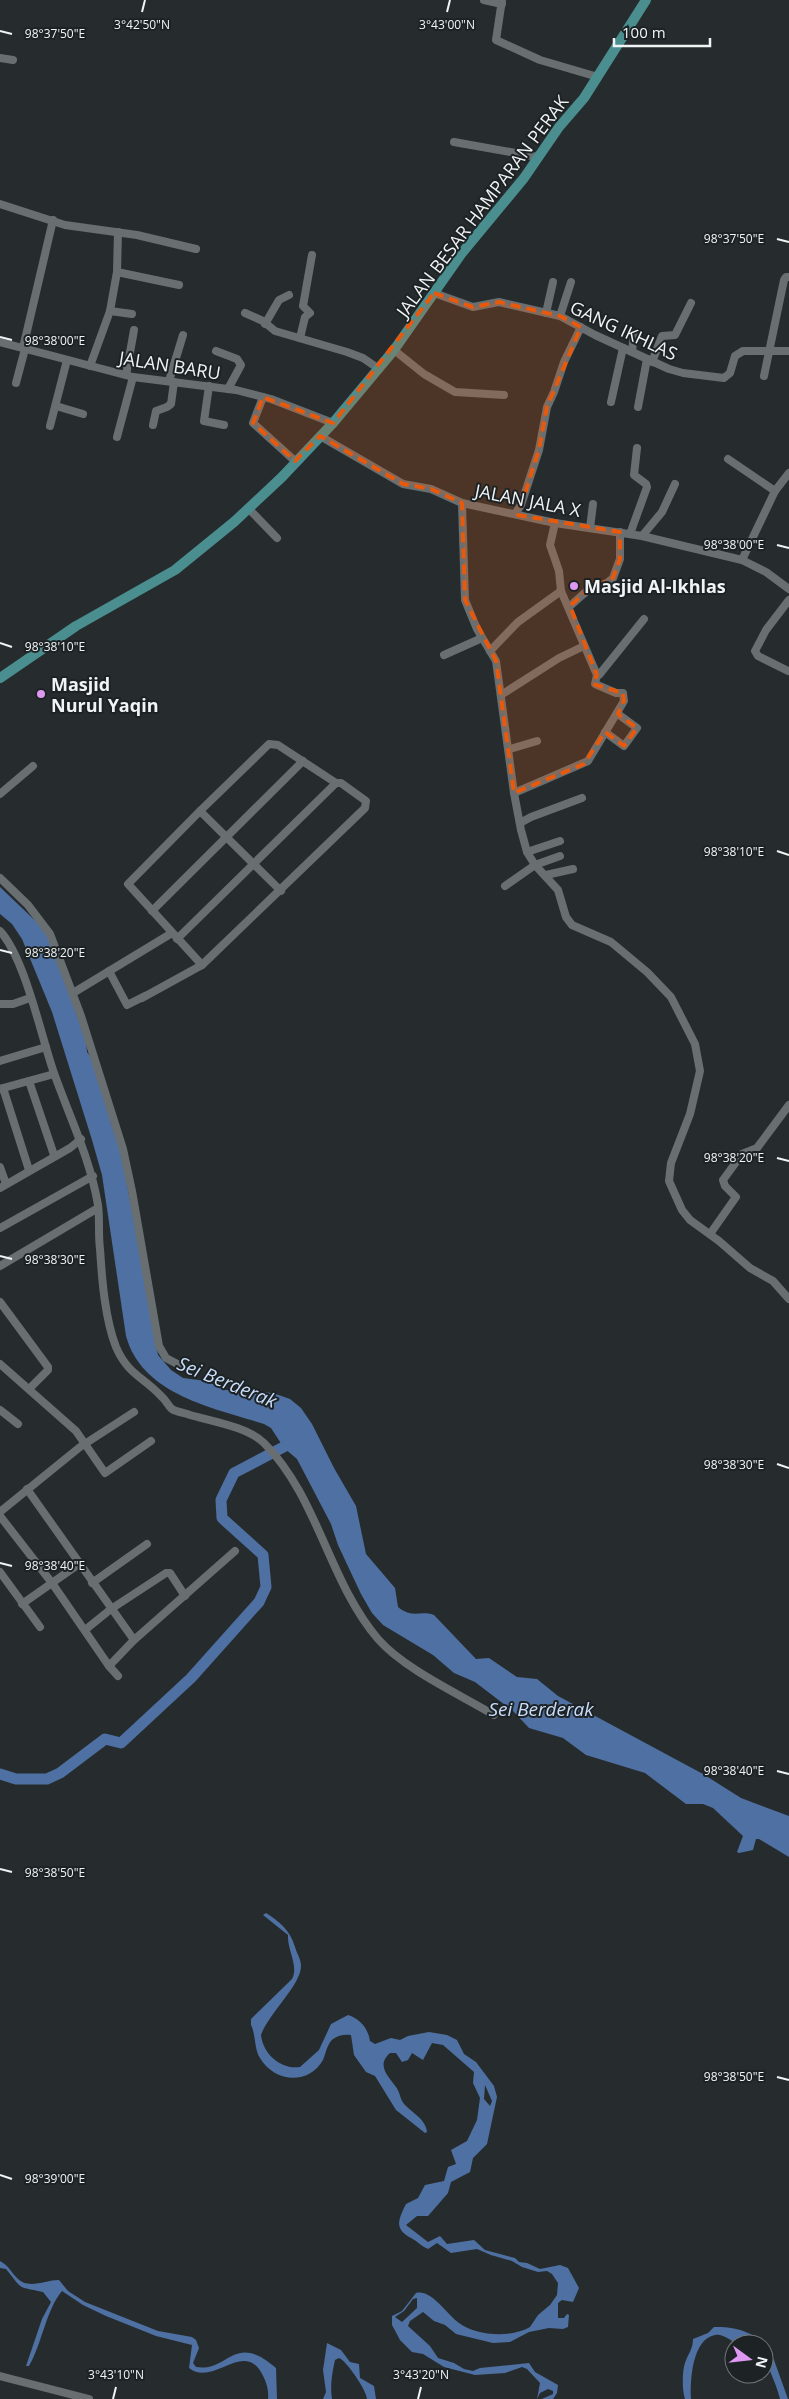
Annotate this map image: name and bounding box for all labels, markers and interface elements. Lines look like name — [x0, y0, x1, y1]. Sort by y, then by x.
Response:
scale bar — [614, 15, 710, 47]
text: 3°42'50"N — [114, 16, 170, 33]
text: 3°43'00"N — [419, 16, 475, 33]
text: 100 m — [622, 22, 666, 42]
text: 98°37'50"E — [25, 25, 85, 42]
street label: JALAN BESAR HAMPARAN PERAK — [389, 89, 574, 323]
text: 98°37'50"E — [704, 230, 764, 247]
street label: GANG IKHLAS — [566, 295, 682, 365]
text: 98°38'00"E — [25, 332, 85, 349]
street label: JALAN BARU — [116, 345, 222, 385]
street label: JALAN JALA X — [471, 478, 584, 522]
text: 98°38'00"E — [704, 536, 764, 553]
place label: Masjid Al-Ikhlas — [584, 574, 726, 598]
marker: Masjid Al-Ikhlas — [568, 580, 580, 592]
text: 98°38'10"E — [25, 638, 85, 655]
place label: Masjid Nurul Yaqin — [51, 672, 158, 717]
marker: Masjid Nurul Yaqin — [35, 688, 47, 700]
text: 98°38'10"E — [704, 843, 764, 860]
text: 98°38'20"E — [25, 944, 85, 961]
text: 98°38'20"E — [704, 1149, 764, 1166]
text: 98°38'30"E — [25, 1251, 85, 1268]
water label: Sei Berderak — [173, 1350, 281, 1414]
text: 98°38'30"E — [704, 1456, 764, 1473]
text: 98°38'40"E — [25, 1557, 85, 1574]
water label: Sei Berderak — [488, 1696, 594, 1722]
text: 98°38'40"E — [704, 1762, 764, 1779]
text: 98°38'50"E — [25, 1864, 85, 1881]
text: 98°38'50"E — [704, 2068, 764, 2085]
text: 98°39'00"E — [25, 2170, 85, 2187]
north arrow — [724, 2334, 774, 2384]
text: N — [751, 2355, 773, 2370]
text: 3°43'10"N — [88, 2366, 144, 2383]
text: 3°43'20"N — [393, 2366, 449, 2383]

